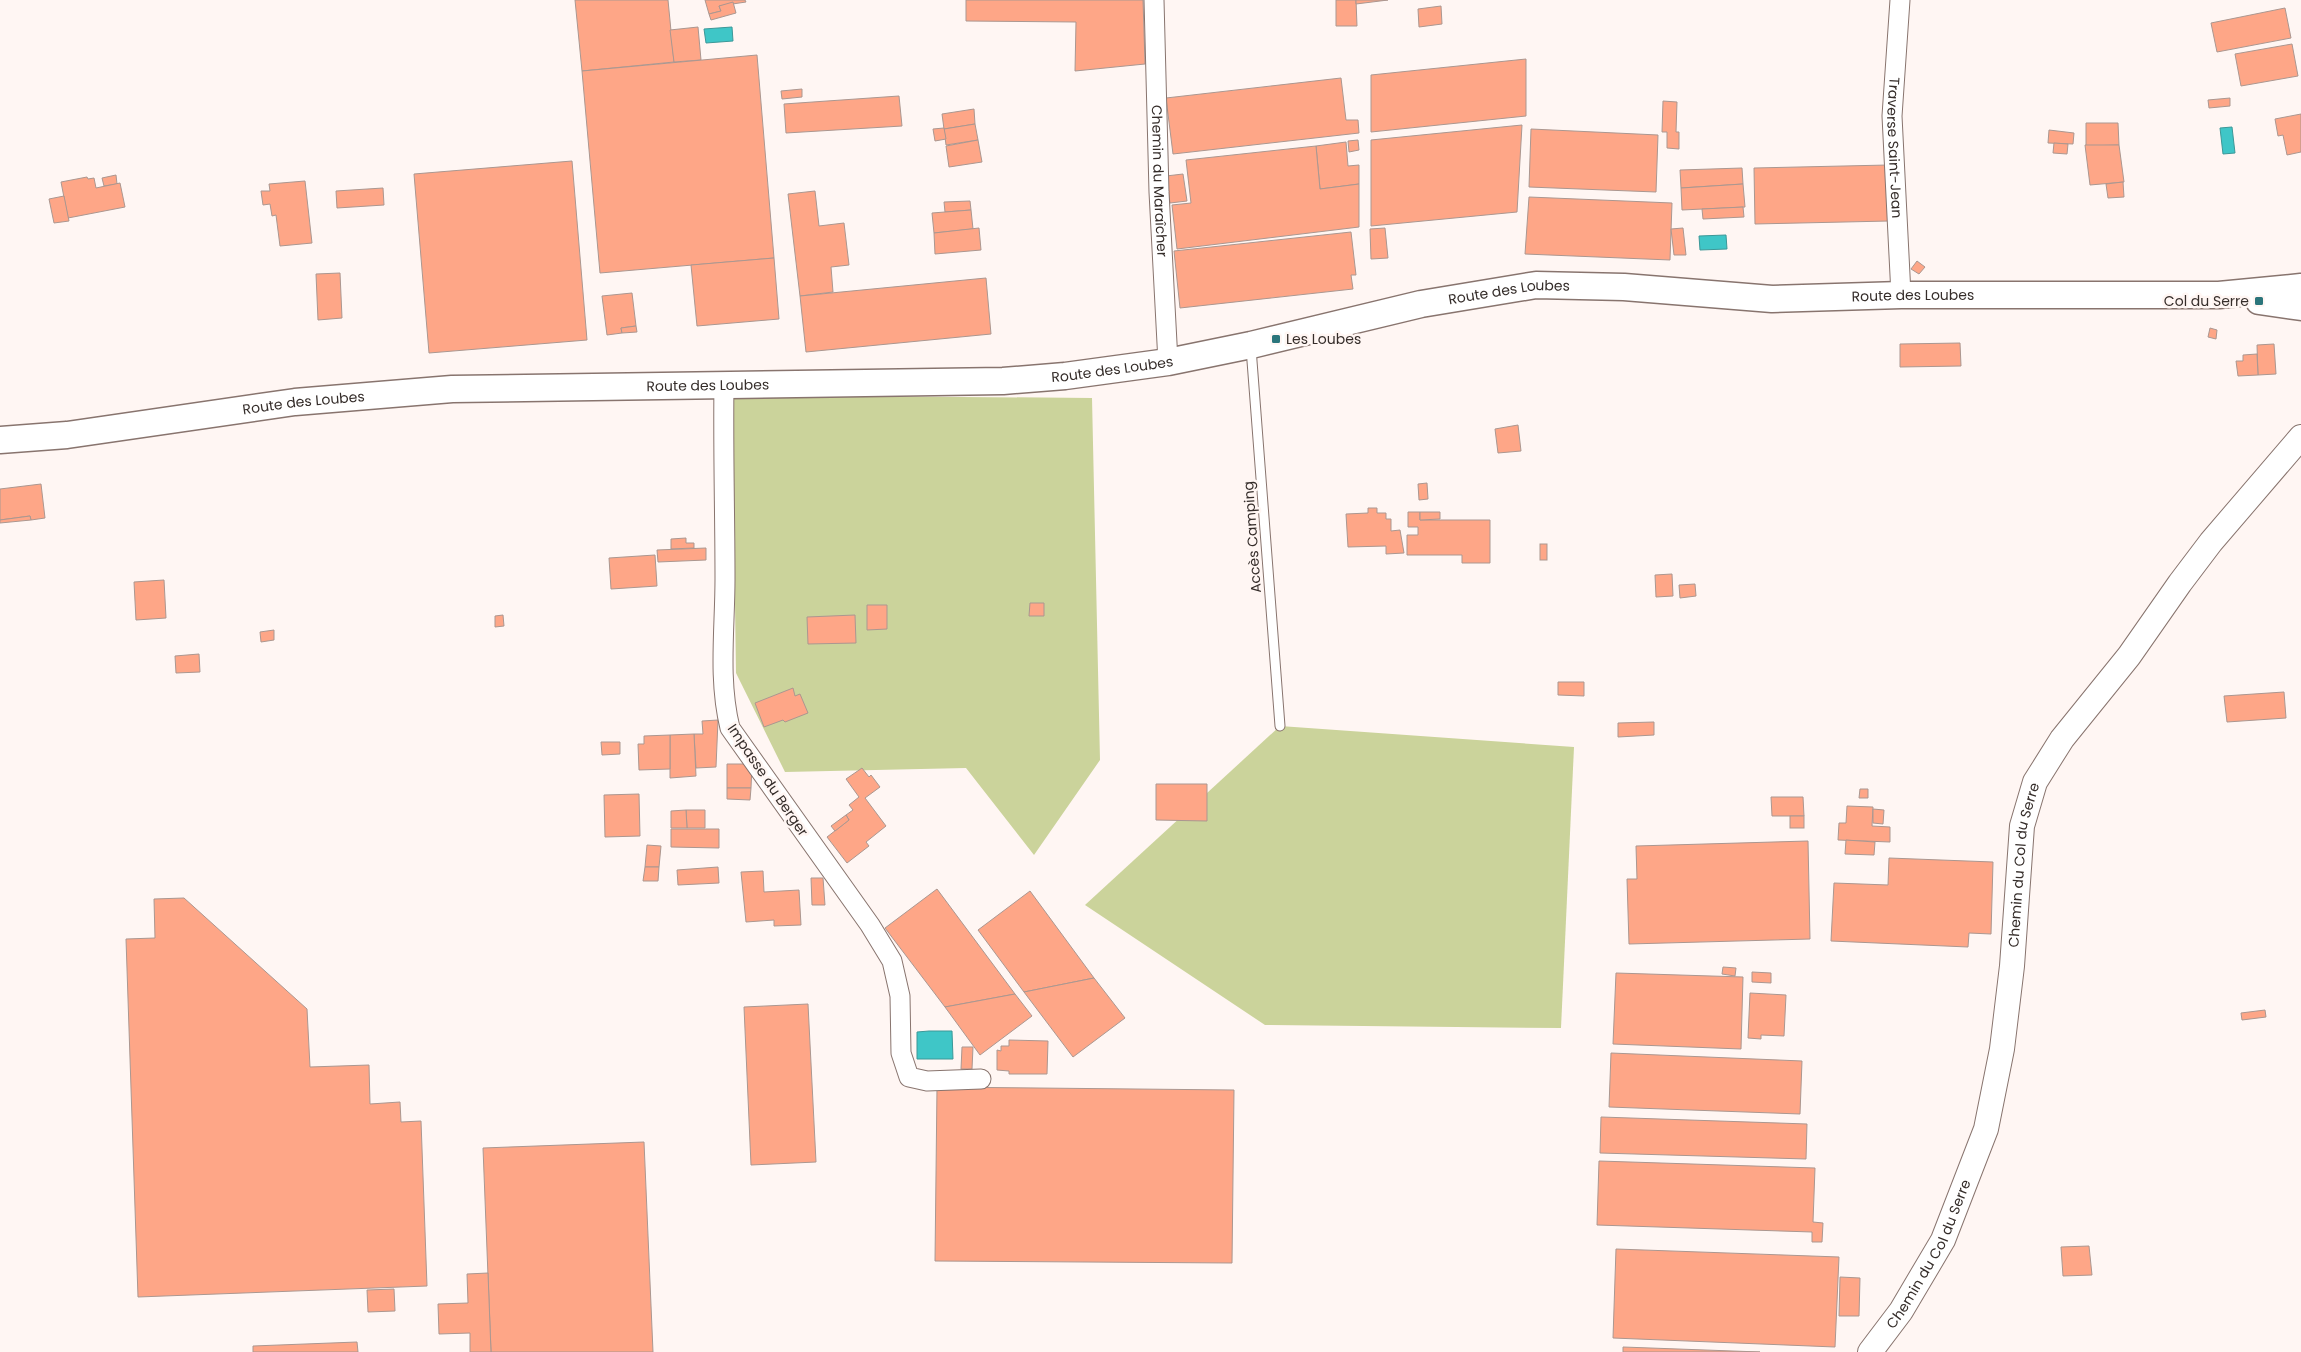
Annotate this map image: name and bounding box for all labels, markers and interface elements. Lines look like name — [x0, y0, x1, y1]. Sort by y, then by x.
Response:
street label: Traverse Saint-Jean — [1882, 76, 1907, 219]
street label: Chemin du Maraîcher — [1147, 105, 1172, 258]
street label: Route des Loubes — [1447, 275, 1570, 309]
street label: Route des Loubes — [1851, 285, 1974, 307]
place label: Col du Serre — [2164, 291, 2249, 311]
marker: Col du Serre — [2253, 295, 2265, 307]
place label: Les Loubes — [1286, 329, 1361, 349]
marker: Les Loubes — [1270, 333, 1282, 345]
street label: Route des Loubes — [1051, 351, 1175, 387]
street label: Route des Loubes — [646, 374, 769, 396]
street label: Route des Loubes — [241, 386, 365, 419]
street label: Accès Camping — [1238, 480, 1266, 594]
street label: Impasse du Berger — [723, 720, 813, 840]
street label: Chemin du Col du Serre — [2003, 780, 2044, 948]
street label: Chemin du Col du Serre — [1881, 1176, 1976, 1333]

